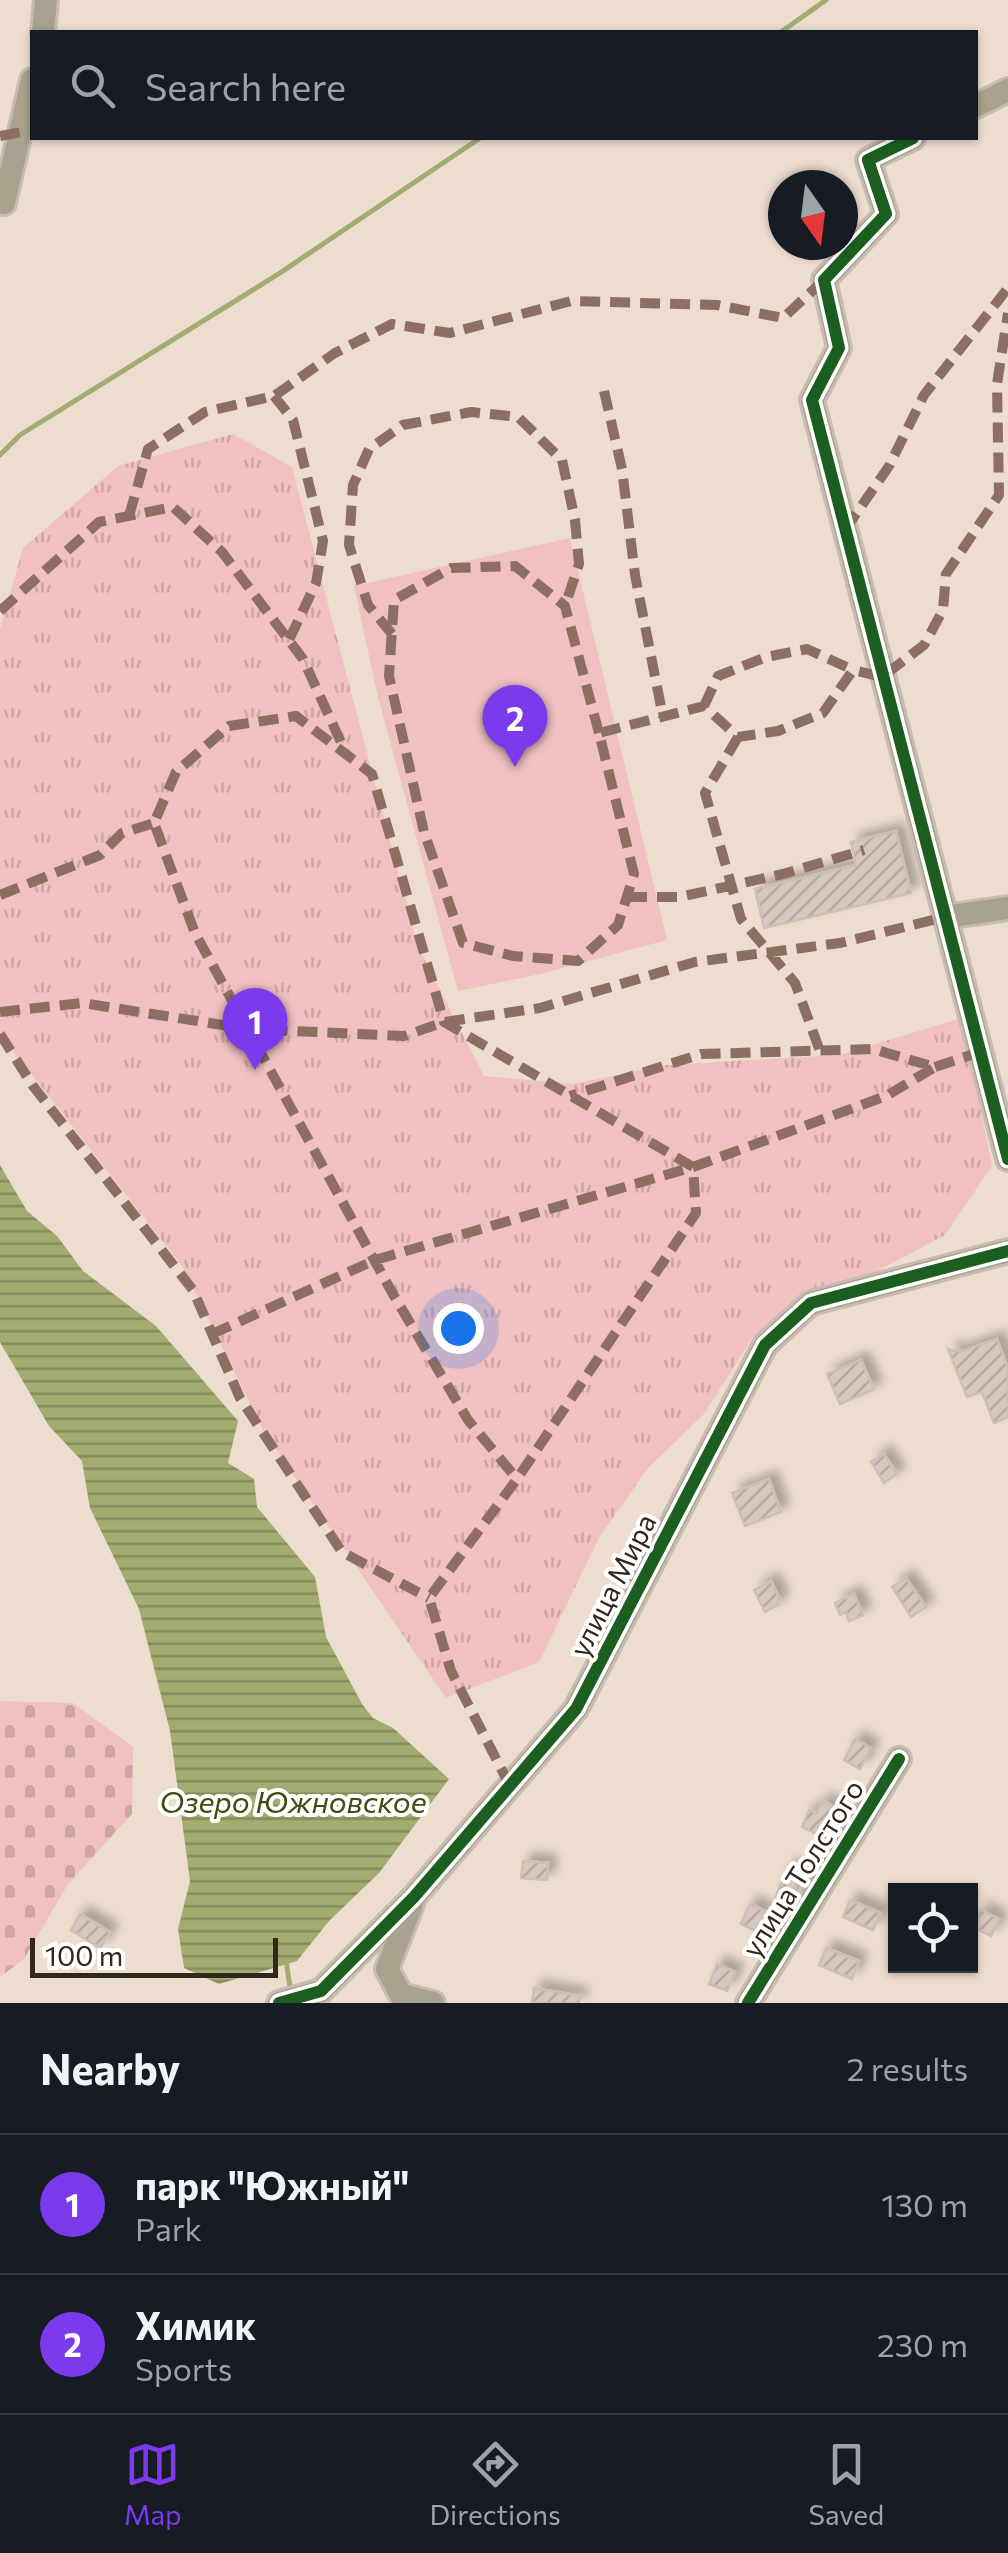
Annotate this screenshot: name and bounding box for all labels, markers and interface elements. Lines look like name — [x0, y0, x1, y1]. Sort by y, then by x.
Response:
search box — [30, 30, 978, 140]
icon: search — [65, 58, 120, 113]
text: Search here — [145, 62, 346, 109]
north arrow — [768, 170, 858, 260]
pin: 2 — [482, 684, 548, 767]
pin: 1 — [222, 988, 288, 1070]
your location — [433, 1303, 484, 1354]
street label: улица Мира — [562, 1508, 662, 1662]
street label: улица Толстого — [734, 1773, 870, 1963]
water label: Озеро Южновское — [159, 1782, 427, 1819]
map controls — [888, 1883, 978, 1973]
button: locate — [888, 1883, 978, 1973]
scale bar — [30, 1933, 278, 1978]
text: 100 m — [45, 1938, 123, 1972]
text: Nearby — [40, 2042, 180, 2094]
text: 2 results — [847, 2048, 968, 2088]
text: парк "Южный" — [135, 2161, 409, 2208]
text: 1 — [65, 2184, 80, 2224]
text: 130 m — [881, 2184, 968, 2224]
text: Park — [135, 2208, 202, 2248]
text: Химик — [135, 2301, 256, 2348]
text: 2 — [63, 2324, 82, 2364]
text: 230 m — [877, 2324, 968, 2364]
text: Sports — [135, 2348, 232, 2388]
tab: Map — [124, 2437, 182, 2531]
tab: Directions — [429, 2437, 561, 2531]
tab: Saved — [809, 2437, 884, 2531]

